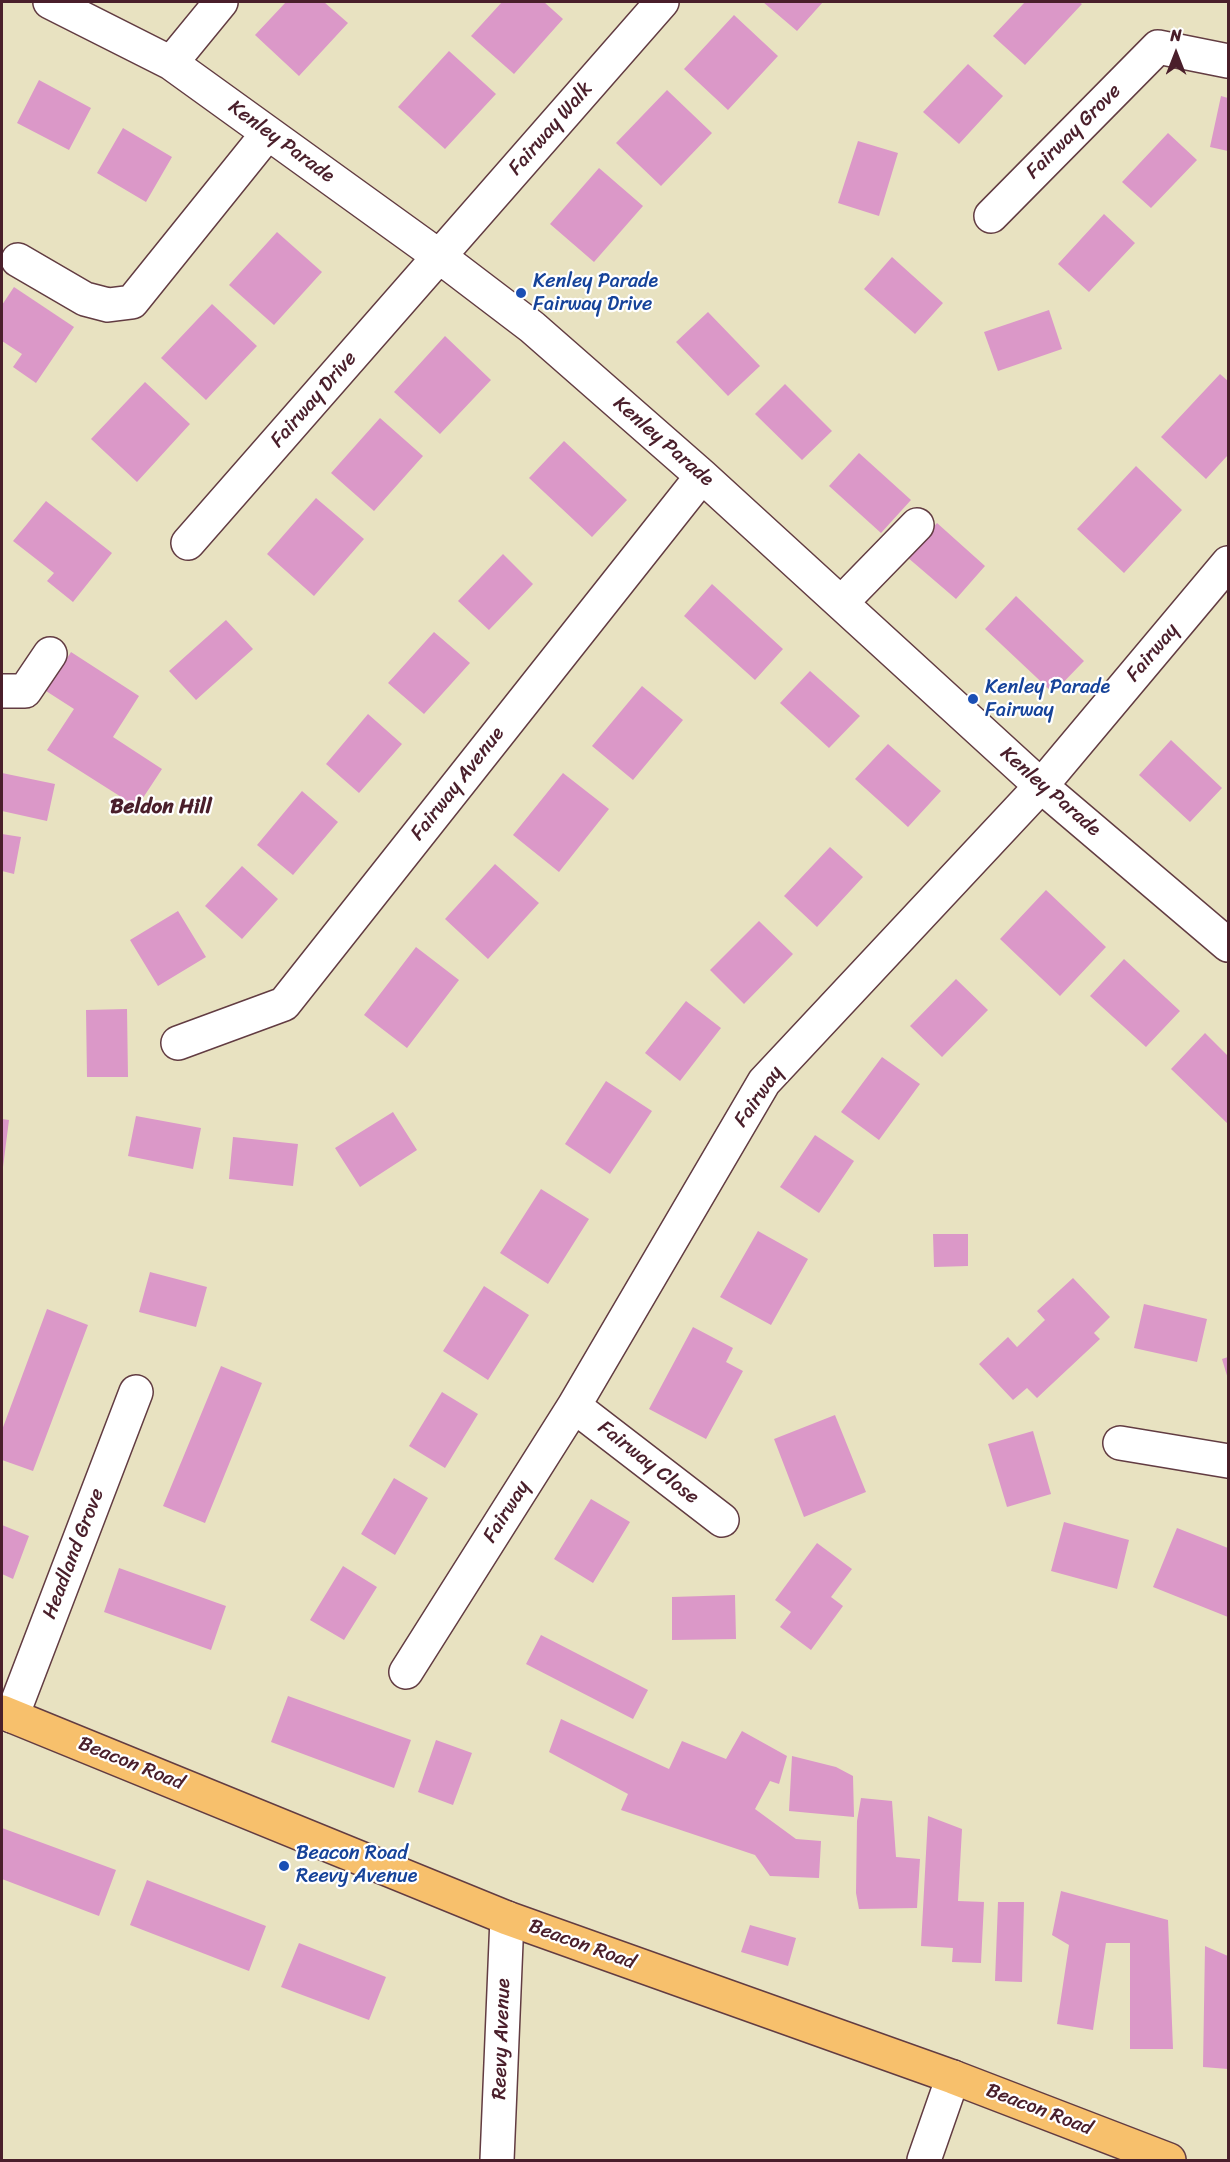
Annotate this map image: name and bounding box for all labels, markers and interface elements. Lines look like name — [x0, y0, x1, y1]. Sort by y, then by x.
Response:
text: N — [1170, 21, 1182, 50]
north arrow — [1146, 24, 1206, 84]
street label: Fairway Walk — [504, 77, 598, 181]
street label: Fairway Grove — [1022, 80, 1126, 184]
street label: Kenley Parade — [223, 95, 339, 189]
place label: Kenley Parade Fairway Drive — [533, 270, 658, 317]
marker: Kenley Parade Fairway Drive — [514, 286, 528, 300]
street label: Fairway Drive — [266, 347, 362, 453]
street label: Kenley Parade — [608, 392, 718, 492]
street label: Fairway — [1122, 619, 1184, 687]
place label: Kenley Parade Fairway — [985, 676, 1110, 723]
marker: Kenley Parade Fairway — [966, 692, 980, 706]
street label: Fairway Avenue — [406, 722, 510, 846]
street label: Kenley Parade — [995, 742, 1105, 842]
district label: Beldon Hill — [110, 795, 212, 821]
street label: Fairway — [729, 1062, 789, 1132]
street label: Fairway Close — [593, 1416, 703, 1510]
street label: Fairway — [479, 1476, 535, 1548]
street label: Headland Grove — [38, 1485, 110, 1623]
street label: Beacon Road — [75, 1732, 187, 1796]
place label: Beacon Road Reevy Avenue — [296, 1842, 417, 1889]
marker: Beacon Road Reevy Avenue — [277, 1859, 291, 1873]
street label: Beacon Road — [525, 1915, 639, 1975]
street label: Reevy Avenue — [488, 1978, 516, 2100]
street label: Beacon Road — [983, 2079, 1095, 2141]

